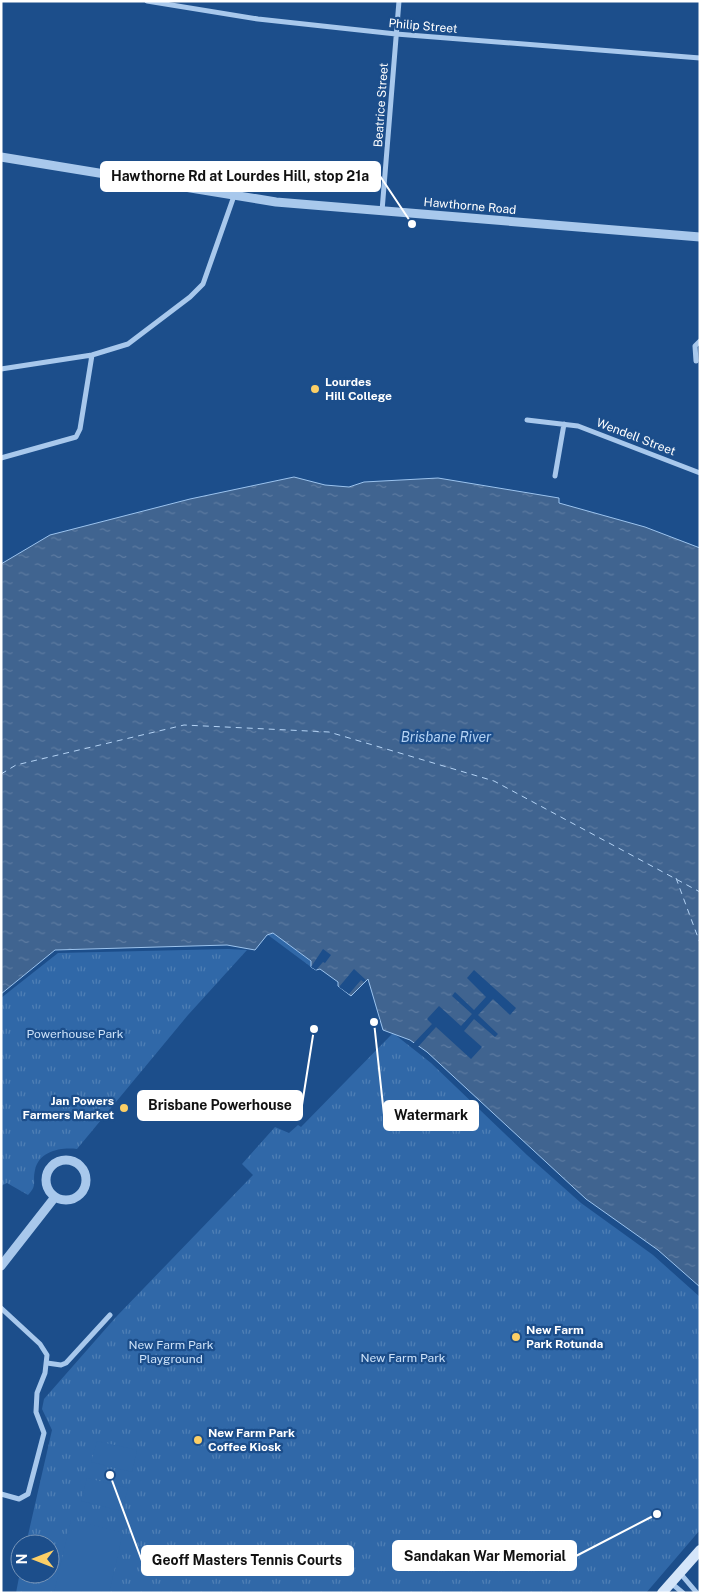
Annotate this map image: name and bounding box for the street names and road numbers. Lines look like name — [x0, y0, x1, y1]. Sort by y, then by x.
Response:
street label: Philip Street — [388, 16, 458, 36]
street label: Beatrice Street — [371, 62, 391, 148]
street label: Hawthorne Road — [423, 195, 517, 217]
street label: Wendell Street — [594, 415, 678, 459]

